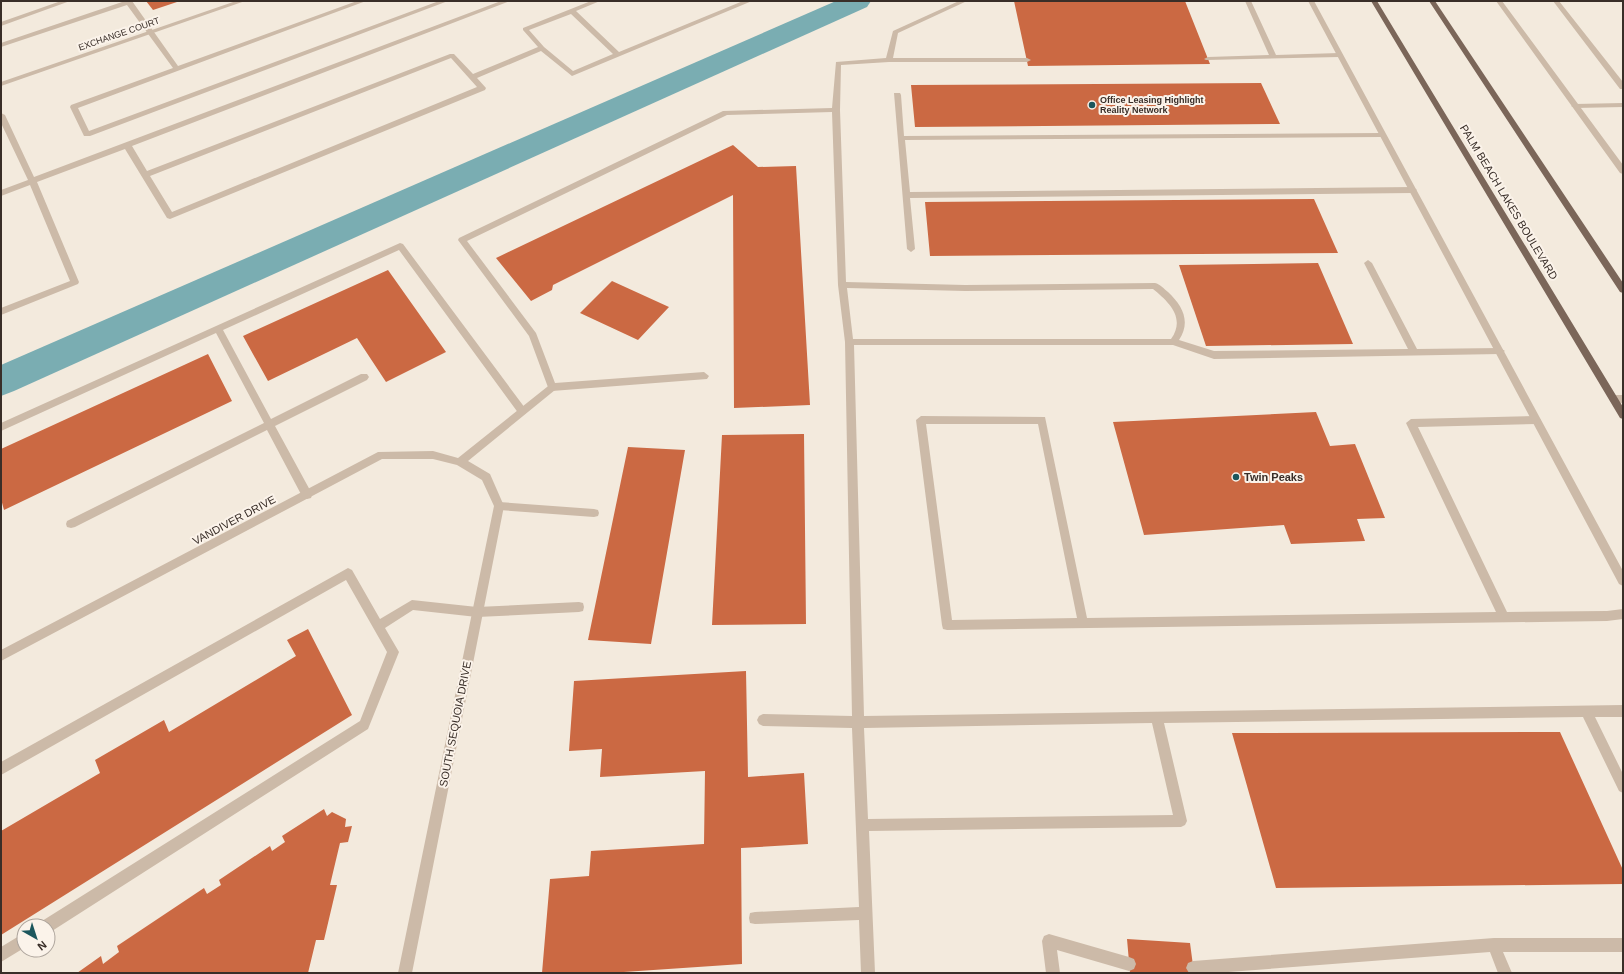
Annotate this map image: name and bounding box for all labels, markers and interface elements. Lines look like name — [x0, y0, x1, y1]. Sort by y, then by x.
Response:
street label: EXCHANGE COURT — [77, 15, 161, 53]
place label: Office Leasing Highlight Reality Network — [1100, 95, 1204, 115]
marker: Office Leasing Highlight Reality Network — [1087, 100, 1097, 110]
street label: PALM BEACH LAKES BOULEVARD — [1458, 122, 1560, 282]
place label: Twin Peaks — [1244, 471, 1303, 483]
marker: Twin Peaks — [1231, 472, 1241, 482]
street label: VANDIVER DRIVE — [191, 493, 277, 547]
street label: SOUTH SEQUOIA DRIVE — [437, 660, 473, 788]
north arrow — [16, 918, 56, 958]
text: N — [35, 939, 49, 953]

